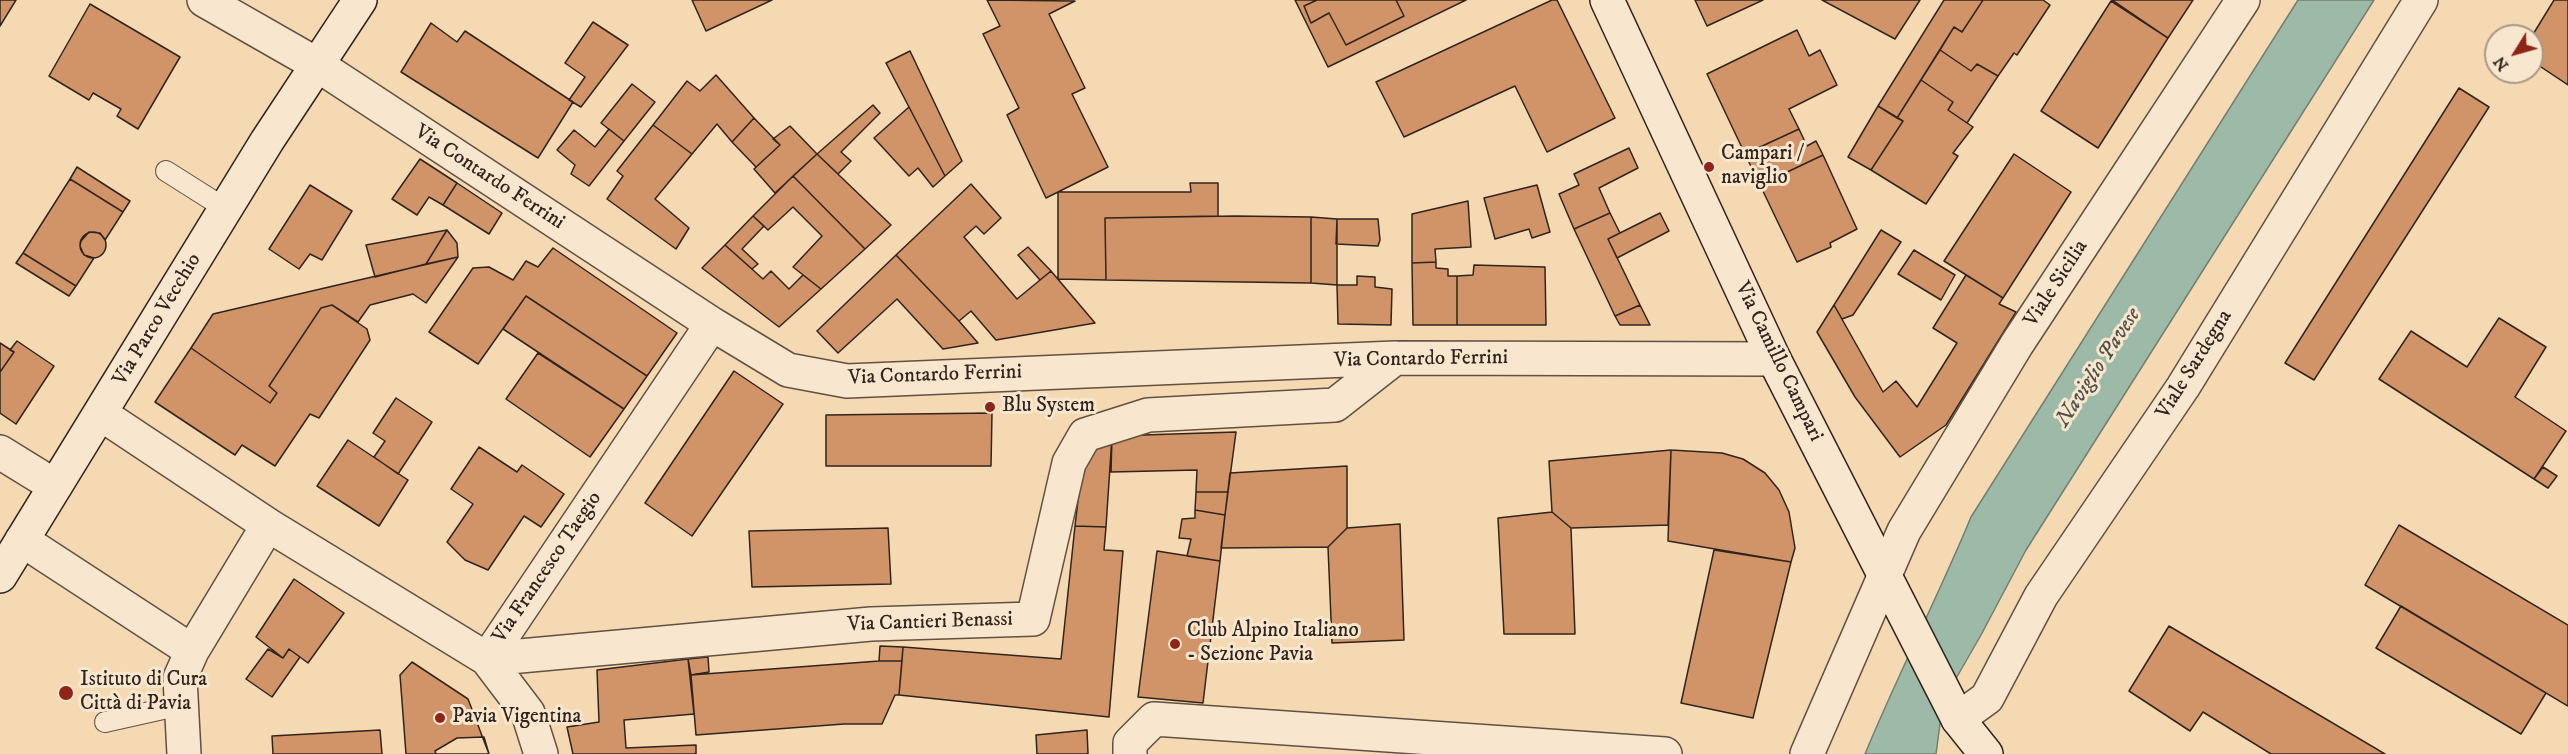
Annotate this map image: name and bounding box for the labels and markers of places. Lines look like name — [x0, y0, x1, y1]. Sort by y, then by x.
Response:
place label: Campari / naviglio — [1721, 142, 1803, 192]
marker: Campari / naviglio — [1702, 160, 1716, 174]
place label: Blu System — [1002, 394, 1095, 420]
marker: Blu System — [983, 400, 997, 414]
place label: Club Alpino Italiano - Sezione Pavia — [1187, 619, 1359, 669]
marker: Club Alpino Italiano - Sezione Pavia — [1168, 637, 1182, 651]
place label: Istituto di Cura Città di Pavia — [80, 668, 207, 718]
marker: Istituto di Cura Città di Pavia — [57, 684, 75, 702]
place label: Pavia Vigentina — [452, 705, 581, 731]
marker: Pavia Vigentina — [433, 711, 447, 725]

